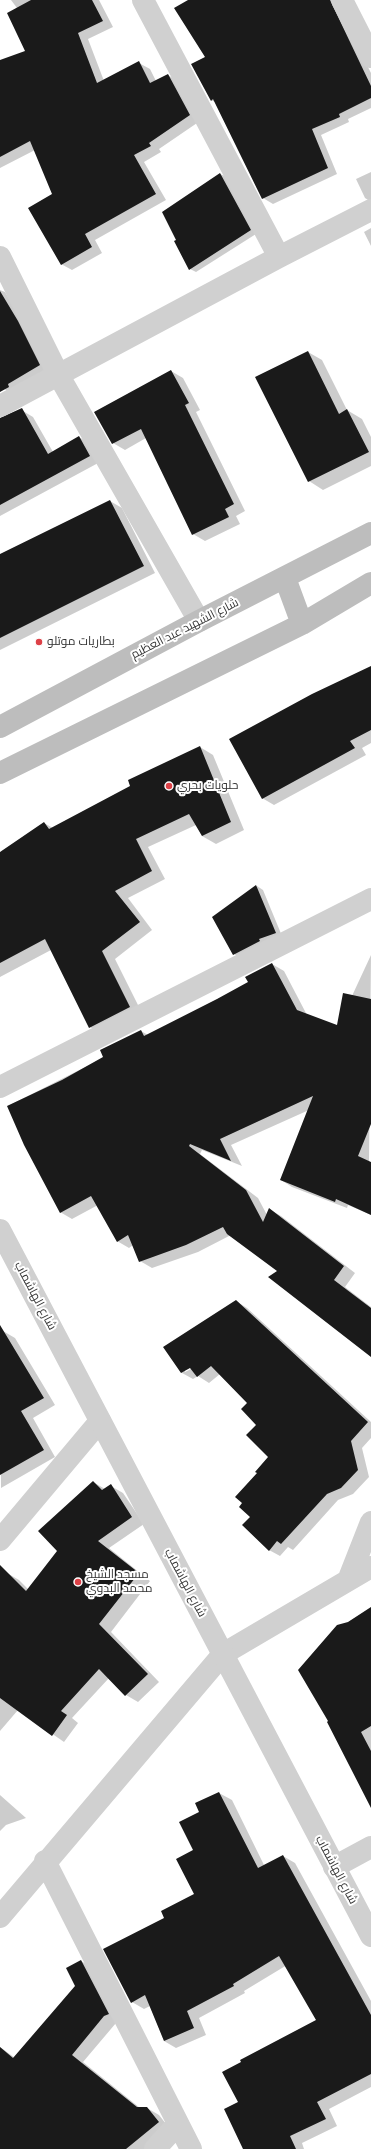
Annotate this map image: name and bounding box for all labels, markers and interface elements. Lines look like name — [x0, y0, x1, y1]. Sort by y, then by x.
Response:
street label: شارع الشهيد عبد العظيم — [129, 596, 241, 662]
place label: بطاريات موتلو — [47, 635, 115, 649]
marker: بطاريات موتلو — [34, 637, 44, 647]
place label: حلويات بحري — [177, 779, 238, 793]
marker: حلويات بحري — [164, 781, 174, 791]
street label: شارع الهاشماب — [11, 1259, 59, 1333]
street label: شارع الهاشماب — [161, 1546, 209, 1620]
place label: مسجد الشيخ محمد البدوي — [86, 1568, 152, 1596]
marker: مسجد الشيخ محمد البدوي — [73, 1577, 83, 1587]
street label: شارع الهاشماب — [312, 1833, 360, 1907]

